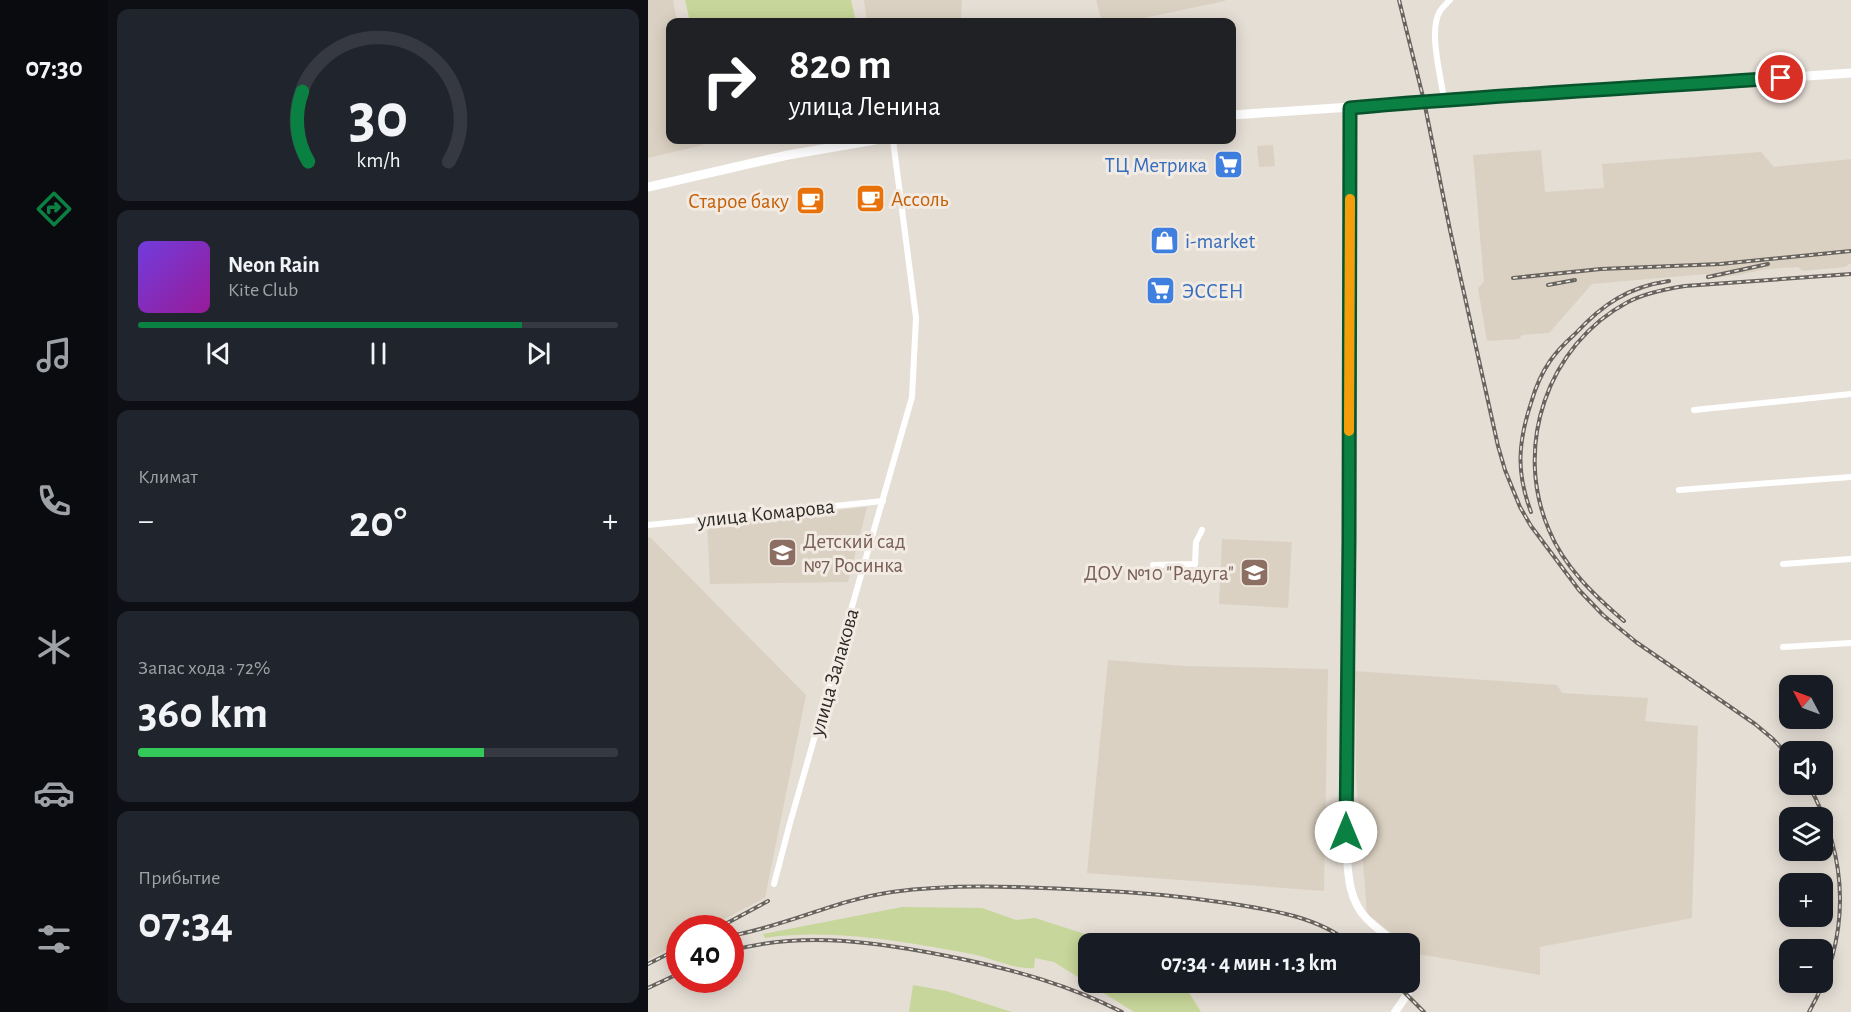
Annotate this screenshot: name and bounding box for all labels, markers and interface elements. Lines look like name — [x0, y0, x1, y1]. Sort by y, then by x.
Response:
icon: right — [690, 42, 768, 120]
text: 820 m — [789, 44, 892, 86]
pin — [1755, 52, 1806, 103]
text: 07:30 — [25, 54, 83, 81]
icon: arrive — [1764, 61, 1797, 94]
text: 30 — [348, 86, 408, 148]
text: улица Ленина — [789, 93, 941, 120]
supermarket icon: ТЦ Метрика — [1212, 149, 1244, 181]
text: km/h — [356, 150, 400, 171]
place label: ТЦ Метрика — [1105, 155, 1207, 176]
cafe icon: Ассоль — [854, 183, 886, 215]
cafe icon: Старое баку — [794, 185, 826, 217]
icon: directions — [33, 188, 75, 230]
place label: Ассоль — [891, 189, 948, 210]
place label: Старое баку — [688, 191, 789, 212]
shop icon: i-market — [1148, 225, 1180, 257]
place label: i-market — [1185, 231, 1256, 252]
text: Neon Rain — [228, 254, 320, 276]
supermarket icon: ЭССЕН — [1145, 275, 1177, 307]
text: Kite Club — [228, 280, 298, 300]
place label: ЭССЕН — [1182, 281, 1244, 302]
icon: music — [33, 334, 75, 376]
icon: previous — [202, 337, 235, 370]
icon: pause — [362, 337, 395, 370]
icon: next — [522, 337, 555, 370]
text: Климат — [138, 467, 198, 487]
icon: phone — [33, 480, 75, 522]
street label: улица Комарова — [696, 496, 836, 531]
text: 20° — [349, 500, 407, 545]
text: − — [138, 505, 154, 538]
text: + — [602, 505, 618, 538]
place label: Детский сад №7 Росинка — [803, 531, 906, 576]
school or university icon: Детский сад №7 Росинка — [766, 537, 798, 569]
school or university icon: ДОУ №10 "Радуга" — [1239, 557, 1271, 589]
place label: ДОУ №10 "Радуга" — [1084, 563, 1234, 584]
street label: улица Залакова — [806, 606, 863, 739]
icon: climate — [33, 626, 75, 668]
text: Запас хода · 72% — [138, 658, 270, 678]
north arrow — [1779, 675, 1833, 729]
map controls — [1779, 675, 1833, 993]
text: 360 km — [138, 691, 268, 736]
button: sound — [1779, 741, 1833, 795]
icon: car — [33, 772, 75, 814]
position arrow — [1314, 800, 1378, 864]
button: layers — [1779, 807, 1833, 861]
text: Прибытие — [138, 868, 220, 888]
button: + — [1779, 873, 1833, 927]
text: 07:34 — [138, 901, 233, 946]
speed limit sign: 40 — [666, 915, 744, 993]
icon: filters — [33, 918, 75, 960]
button: − — [1779, 939, 1833, 993]
text: 07:34 · 4 мин · 1.3 km — [1161, 952, 1337, 974]

